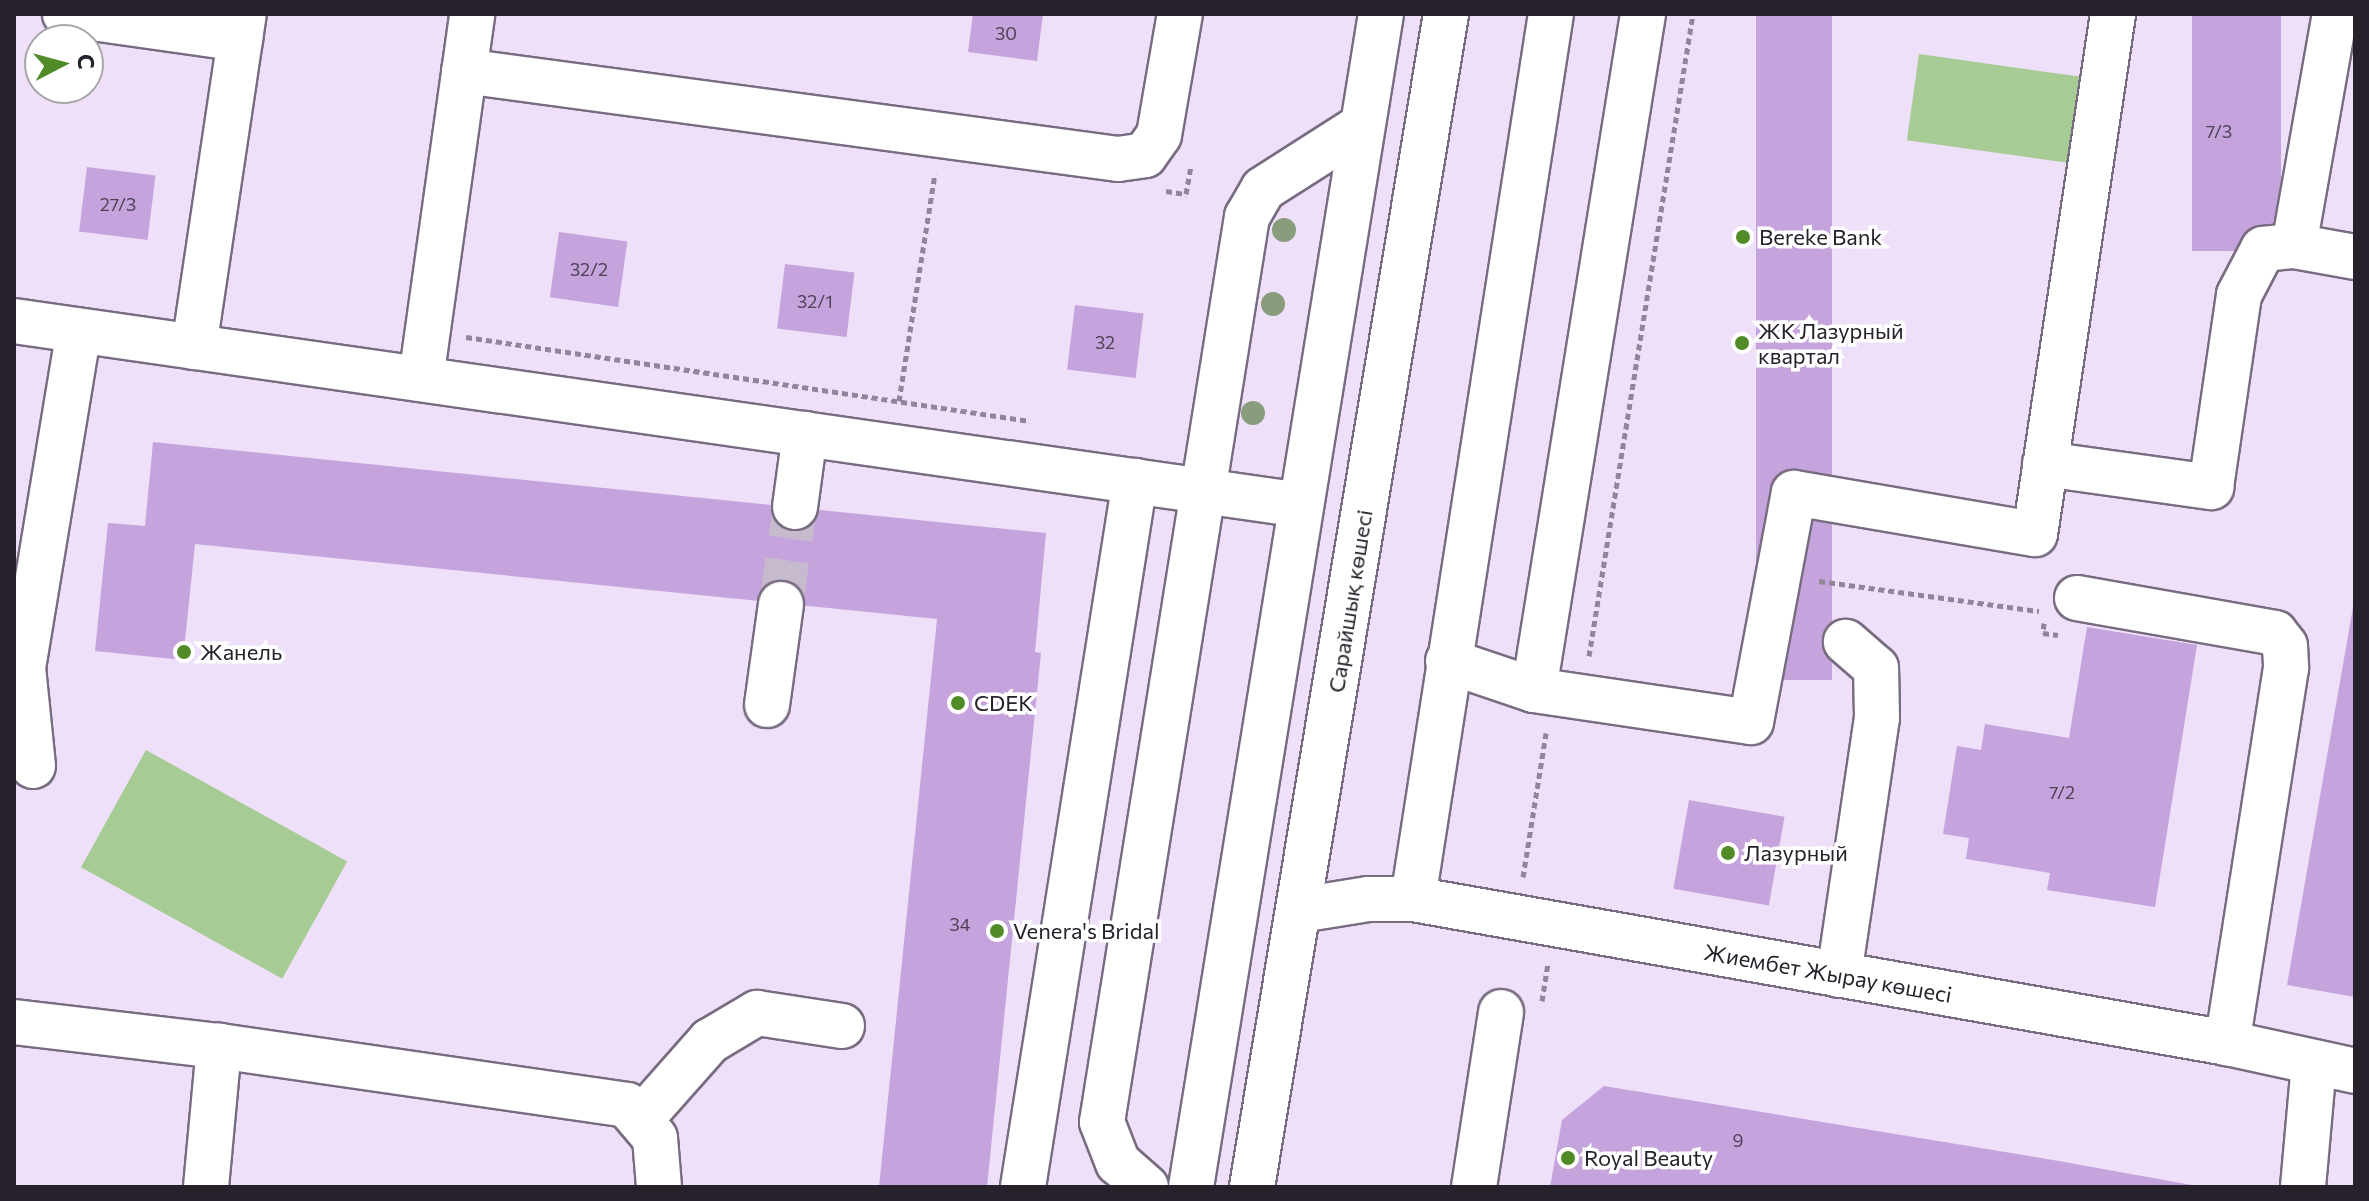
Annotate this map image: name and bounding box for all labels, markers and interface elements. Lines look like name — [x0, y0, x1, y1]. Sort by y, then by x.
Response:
house number: 30 — [995, 22, 1017, 44]
north arrow — [24, 24, 104, 104]
text: С — [72, 53, 101, 71]
house number: 7/3 — [2206, 120, 2232, 142]
house number: 27/3 — [100, 193, 136, 215]
place label: Bereke Bank — [1759, 224, 1882, 250]
marker: Bereke Bank — [1734, 228, 1752, 246]
house number: 32/2 — [570, 258, 608, 280]
house number: 32/1 — [797, 290, 833, 312]
place label: ЖК Лазурный квартал — [1758, 317, 1904, 368]
house number: 32 — [1095, 331, 1115, 353]
marker: ЖК Лазурный квартал — [1733, 334, 1751, 352]
street label: Сарайшық көшесі — [1322, 508, 1378, 694]
place label: Жанель — [200, 639, 282, 665]
marker: Жанель — [175, 643, 193, 661]
place label: CDEK — [974, 690, 1033, 716]
marker: CDEK — [949, 694, 967, 712]
house number: 7/2 — [2049, 781, 2075, 803]
place label: Лазурный — [1744, 840, 1848, 866]
marker: Лазурный — [1719, 844, 1737, 862]
house number: 34 — [949, 913, 971, 935]
place label: Venera's Bridal — [1013, 918, 1160, 944]
marker: Venera's Bridal — [988, 922, 1006, 940]
street label: Жиембет Жырау көшесі — [1702, 938, 1954, 1008]
house number: 9 — [1733, 1129, 1743, 1151]
place label: Royal Beauty — [1584, 1145, 1713, 1171]
marker: Royal Beauty — [1559, 1149, 1577, 1167]

